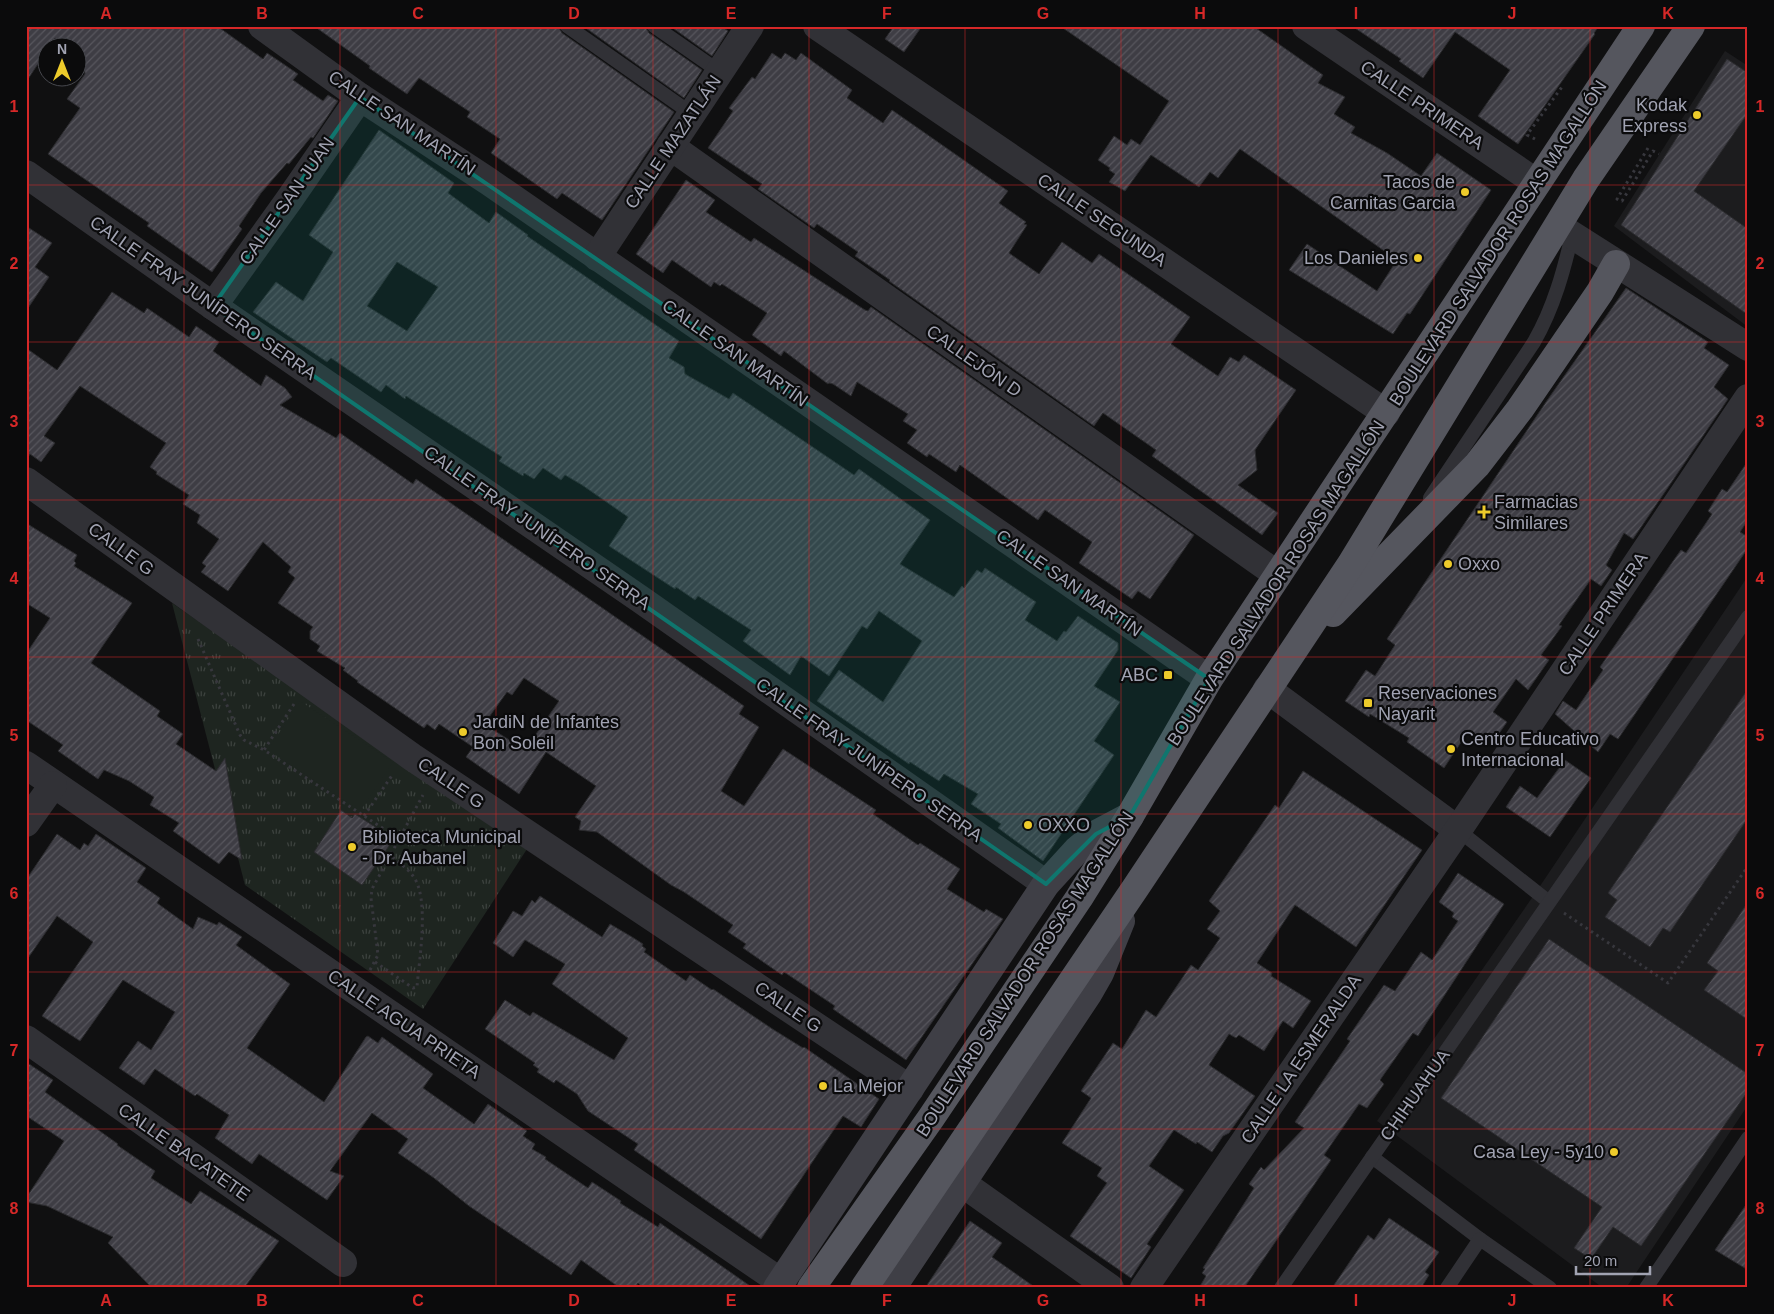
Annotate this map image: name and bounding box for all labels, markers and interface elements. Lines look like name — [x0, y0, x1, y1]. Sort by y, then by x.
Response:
text: A — [100, 5, 112, 22]
text: B — [256, 5, 268, 22]
text: C — [412, 5, 424, 22]
text: D — [568, 5, 580, 22]
text: E — [726, 5, 737, 22]
text: F — [882, 5, 892, 22]
text: G — [1037, 5, 1049, 22]
text: H — [1194, 5, 1206, 22]
text: I — [1354, 5, 1358, 22]
text: J — [1508, 5, 1516, 22]
text: K — [1662, 5, 1674, 22]
north arrow — [38, 38, 88, 88]
text: N — [57, 41, 67, 57]
street label: CALLE PRIMERA — [1357, 56, 1487, 154]
street label: CALLE SAN MARTÍN — [325, 66, 479, 180]
street label: CALLE MAZATLÁN — [621, 71, 725, 213]
street label: BOULEVARD SALVADOR ROSAS MAGALLÓN — [1384, 76, 1611, 409]
place label: Kodak Express — [1622, 95, 1688, 136]
text: 1 — [10, 98, 19, 115]
text: 1 — [1756, 98, 1765, 115]
marker: Kodak Express — [1691, 109, 1703, 121]
street label: CALLE SAN JUAN — [235, 133, 339, 269]
street label: CALLE SEGUNDA — [1034, 169, 1170, 271]
place label: Tacos de Carnitas Garcia — [1330, 172, 1456, 213]
marker: Tacos de Carnitas Garcia — [1459, 186, 1471, 198]
street label: CALLE FRAY JUNÍPERO SERRA — [86, 212, 320, 384]
place label: Los Danieles — [1304, 248, 1408, 268]
marker: Los Danieles — [1412, 252, 1424, 264]
text: 2 — [10, 255, 19, 272]
text: 2 — [1756, 255, 1765, 272]
street label: CALLE SAN MARTÍN — [659, 295, 811, 411]
street label: CALLEJÓN D — [923, 320, 1026, 401]
text: 3 — [10, 413, 19, 430]
text: 3 — [1756, 413, 1765, 430]
street label: BOULEVARD SALVADOR ROSAS MAGALLÓN — [1162, 416, 1389, 749]
street label: CALLE FRAY JUNÍPERO SERRA — [420, 442, 654, 614]
place label: Farmacias Similares — [1494, 492, 1578, 533]
marker: Farmacias Similares — [1478, 506, 1490, 518]
street label: CALLE G — [84, 519, 158, 579]
street label: CALLE SAN MARTÍN — [993, 525, 1145, 641]
street label: CALLE PRIMERA — [1554, 549, 1652, 679]
place label: Oxxo — [1458, 554, 1500, 574]
marker: Oxxo — [1442, 558, 1454, 570]
text: 4 — [10, 570, 19, 587]
text: 4 — [1756, 570, 1765, 587]
place label: ABC — [1121, 665, 1158, 685]
marker: ABC — [1162, 669, 1174, 681]
street label: CALLE FRAY JUNÍPERO SERRA — [752, 674, 986, 846]
place label: Reservaciones Nayarit — [1378, 683, 1497, 724]
marker: Reservaciones Nayarit — [1362, 697, 1374, 709]
place label: JardiN de Infantes Bon Soleil — [473, 712, 619, 753]
marker: JardiN de Infantes Bon Soleil — [457, 726, 469, 738]
text: 5 — [10, 727, 19, 744]
text: 5 — [1756, 727, 1765, 744]
place label: Centro Educativo Internacional — [1461, 729, 1599, 770]
marker: Centro Educativo Internacional — [1445, 743, 1457, 755]
street label: CALLE G — [414, 753, 488, 813]
street label: BOULEVARD SALVADOR ROSAS MAGALLÓN — [911, 807, 1138, 1140]
place label: OXXO — [1038, 815, 1090, 835]
marker: OXXO — [1022, 819, 1034, 831]
place label: Biblioteca Municipal - Dr. Aubanel — [362, 827, 521, 868]
marker: Biblioteca Municipal - Dr. Aubanel — [346, 841, 358, 853]
text: 6 — [10, 885, 19, 902]
text: 6 — [1756, 885, 1765, 902]
street label: CALLE AGUA PRIETA — [324, 965, 484, 1083]
street label: CALLE LA ESMERALDA — [1237, 971, 1365, 1147]
street label: CALLE G — [751, 977, 825, 1037]
text: 7 — [10, 1042, 19, 1059]
text: 7 — [1756, 1042, 1765, 1059]
street label: CHIHUAHUA — [1376, 1045, 1454, 1145]
place label: La Mejor — [833, 1076, 903, 1096]
marker: La Mejor — [817, 1080, 829, 1092]
street label: CALLE BACATETE — [114, 1099, 254, 1205]
place label: Casa Ley - 5y10 — [1473, 1142, 1604, 1162]
marker: Casa Ley - 5y10 — [1608, 1146, 1620, 1158]
text: 8 — [10, 1200, 19, 1217]
text: 8 — [1756, 1200, 1765, 1217]
scale bar — [1576, 1244, 1650, 1276]
text: 20 m — [1584, 1252, 1617, 1269]
text: A — [100, 1292, 112, 1309]
text: B — [256, 1292, 268, 1309]
text: C — [412, 1292, 424, 1309]
text: D — [568, 1292, 580, 1309]
text: E — [726, 1292, 737, 1309]
text: F — [882, 1292, 892, 1309]
text: G — [1037, 1292, 1049, 1309]
text: H — [1194, 1292, 1206, 1309]
text: I — [1354, 1292, 1358, 1309]
text: J — [1508, 1292, 1516, 1309]
text: K — [1662, 1292, 1674, 1309]

